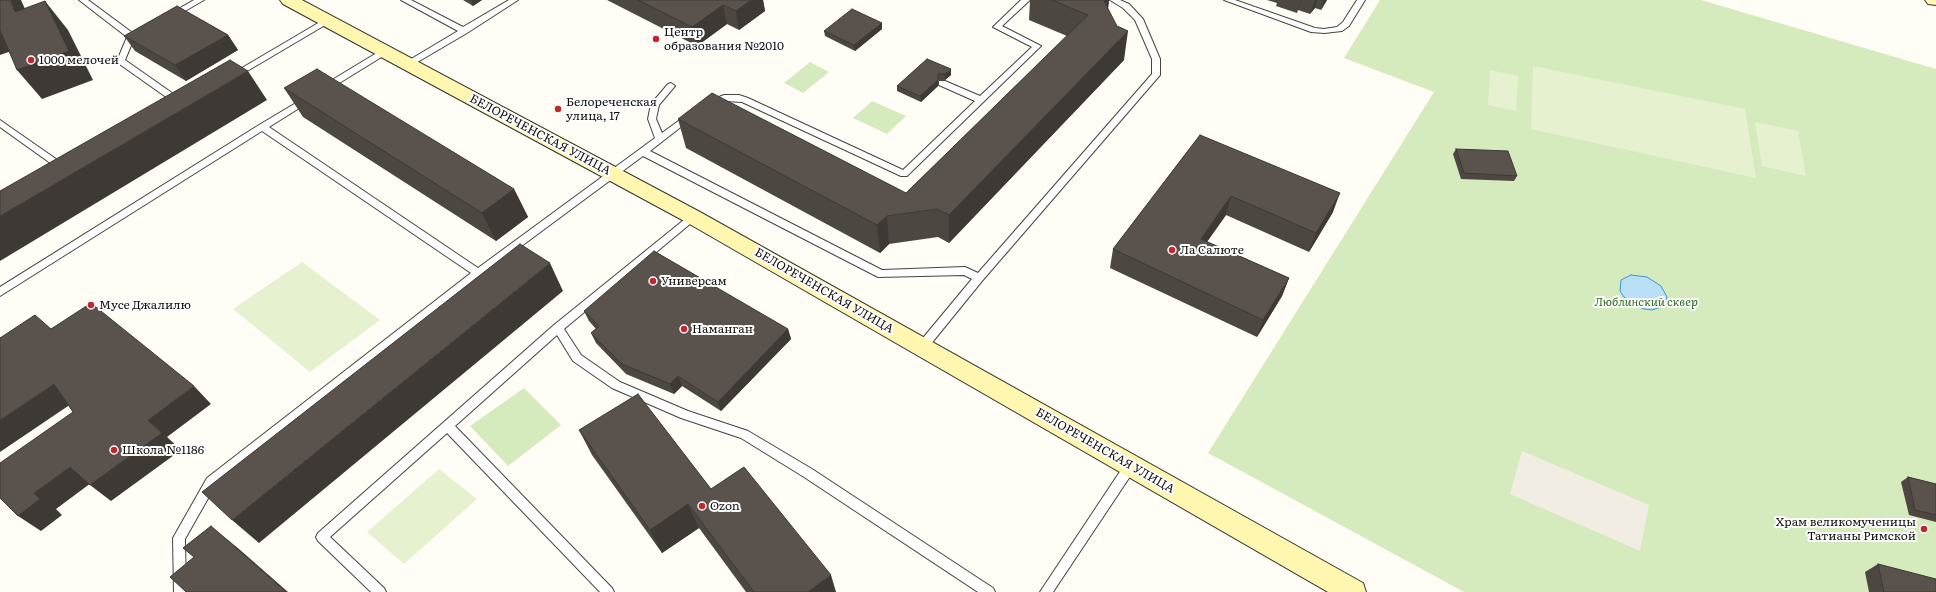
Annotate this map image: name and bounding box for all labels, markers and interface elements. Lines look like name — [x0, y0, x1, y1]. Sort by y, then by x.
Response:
place label: Центр образования №2010 — [664, 25, 784, 53]
marker: Центр образования №2010 — [651, 34, 661, 44]
place label: 1000 мелочей — [39, 53, 119, 67]
marker: 1000 мелочей — [26, 55, 36, 65]
street label: БЕЛОРЕЧЕНСКАЯ УЛИЦА — [467, 92, 613, 178]
place label: Белореченская улица, 17 — [566, 95, 657, 123]
marker: Белореченская улица, 17 — [553, 104, 563, 114]
place label: Ла Салюте — [1180, 243, 1244, 257]
street label: БЕЛОРЕЧЕНСКАЯ УЛИЦА — [752, 245, 896, 337]
marker: Ла Салюте — [1167, 245, 1177, 255]
place label: Универсам — [661, 274, 727, 288]
marker: Универсам — [648, 276, 658, 286]
park label: Люблинский сквер — [1594, 295, 1698, 309]
place label: Мусе Джалилю — [99, 298, 191, 312]
marker: Мусе Джалилю — [86, 300, 96, 310]
place label: Наманган — [692, 322, 753, 336]
marker: Наманган — [679, 324, 689, 334]
street label: БЕЛОРЕЧЕНСКАЯ УЛИЦА — [1033, 405, 1177, 497]
place label: Школа №1186 — [122, 443, 204, 457]
marker: Школа №1186 — [109, 445, 119, 455]
place label: Ozon — [710, 499, 740, 513]
marker: Ozon — [697, 501, 707, 511]
place label: Храм великомученицы Татианы Римской — [1776, 515, 1916, 543]
marker: Храм великомученицы Татианы Римской — [1919, 524, 1929, 534]

